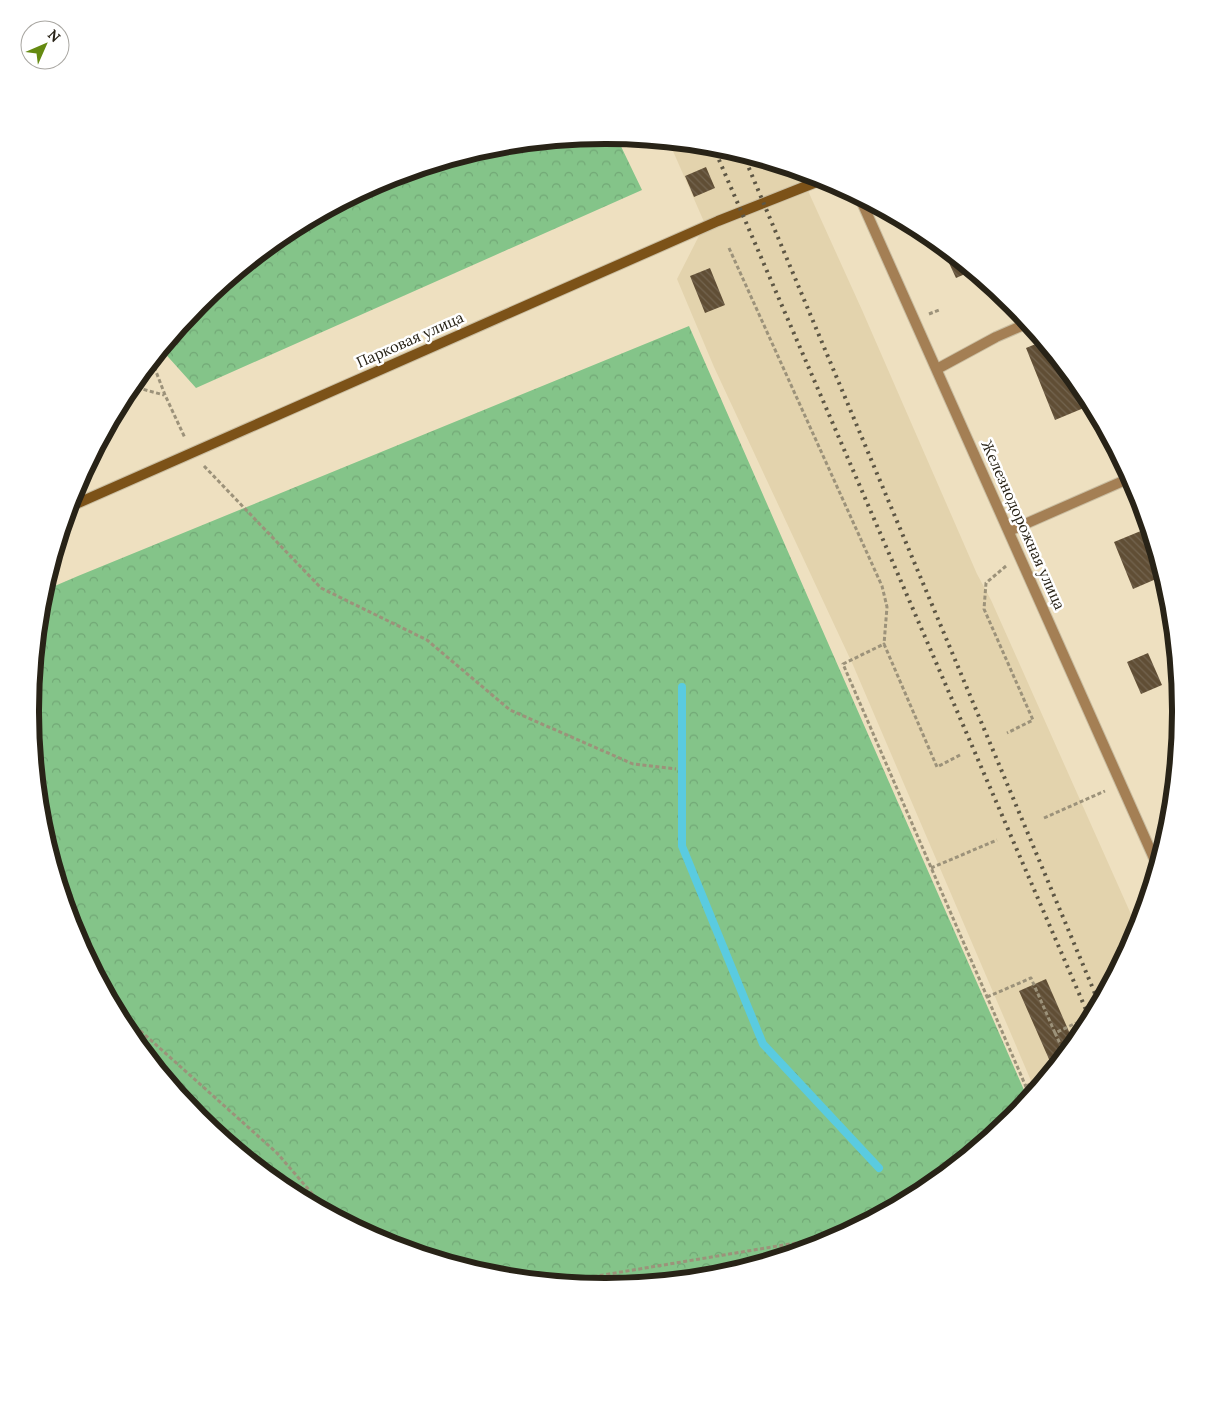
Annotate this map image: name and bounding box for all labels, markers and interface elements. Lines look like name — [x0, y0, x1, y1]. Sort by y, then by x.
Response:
north arrow — [20, 20, 70, 70]
text: N — [44, 26, 65, 46]
street label: Парковая улица — [353, 307, 467, 372]
street label: Железнодорожная улица — [977, 437, 1070, 613]

